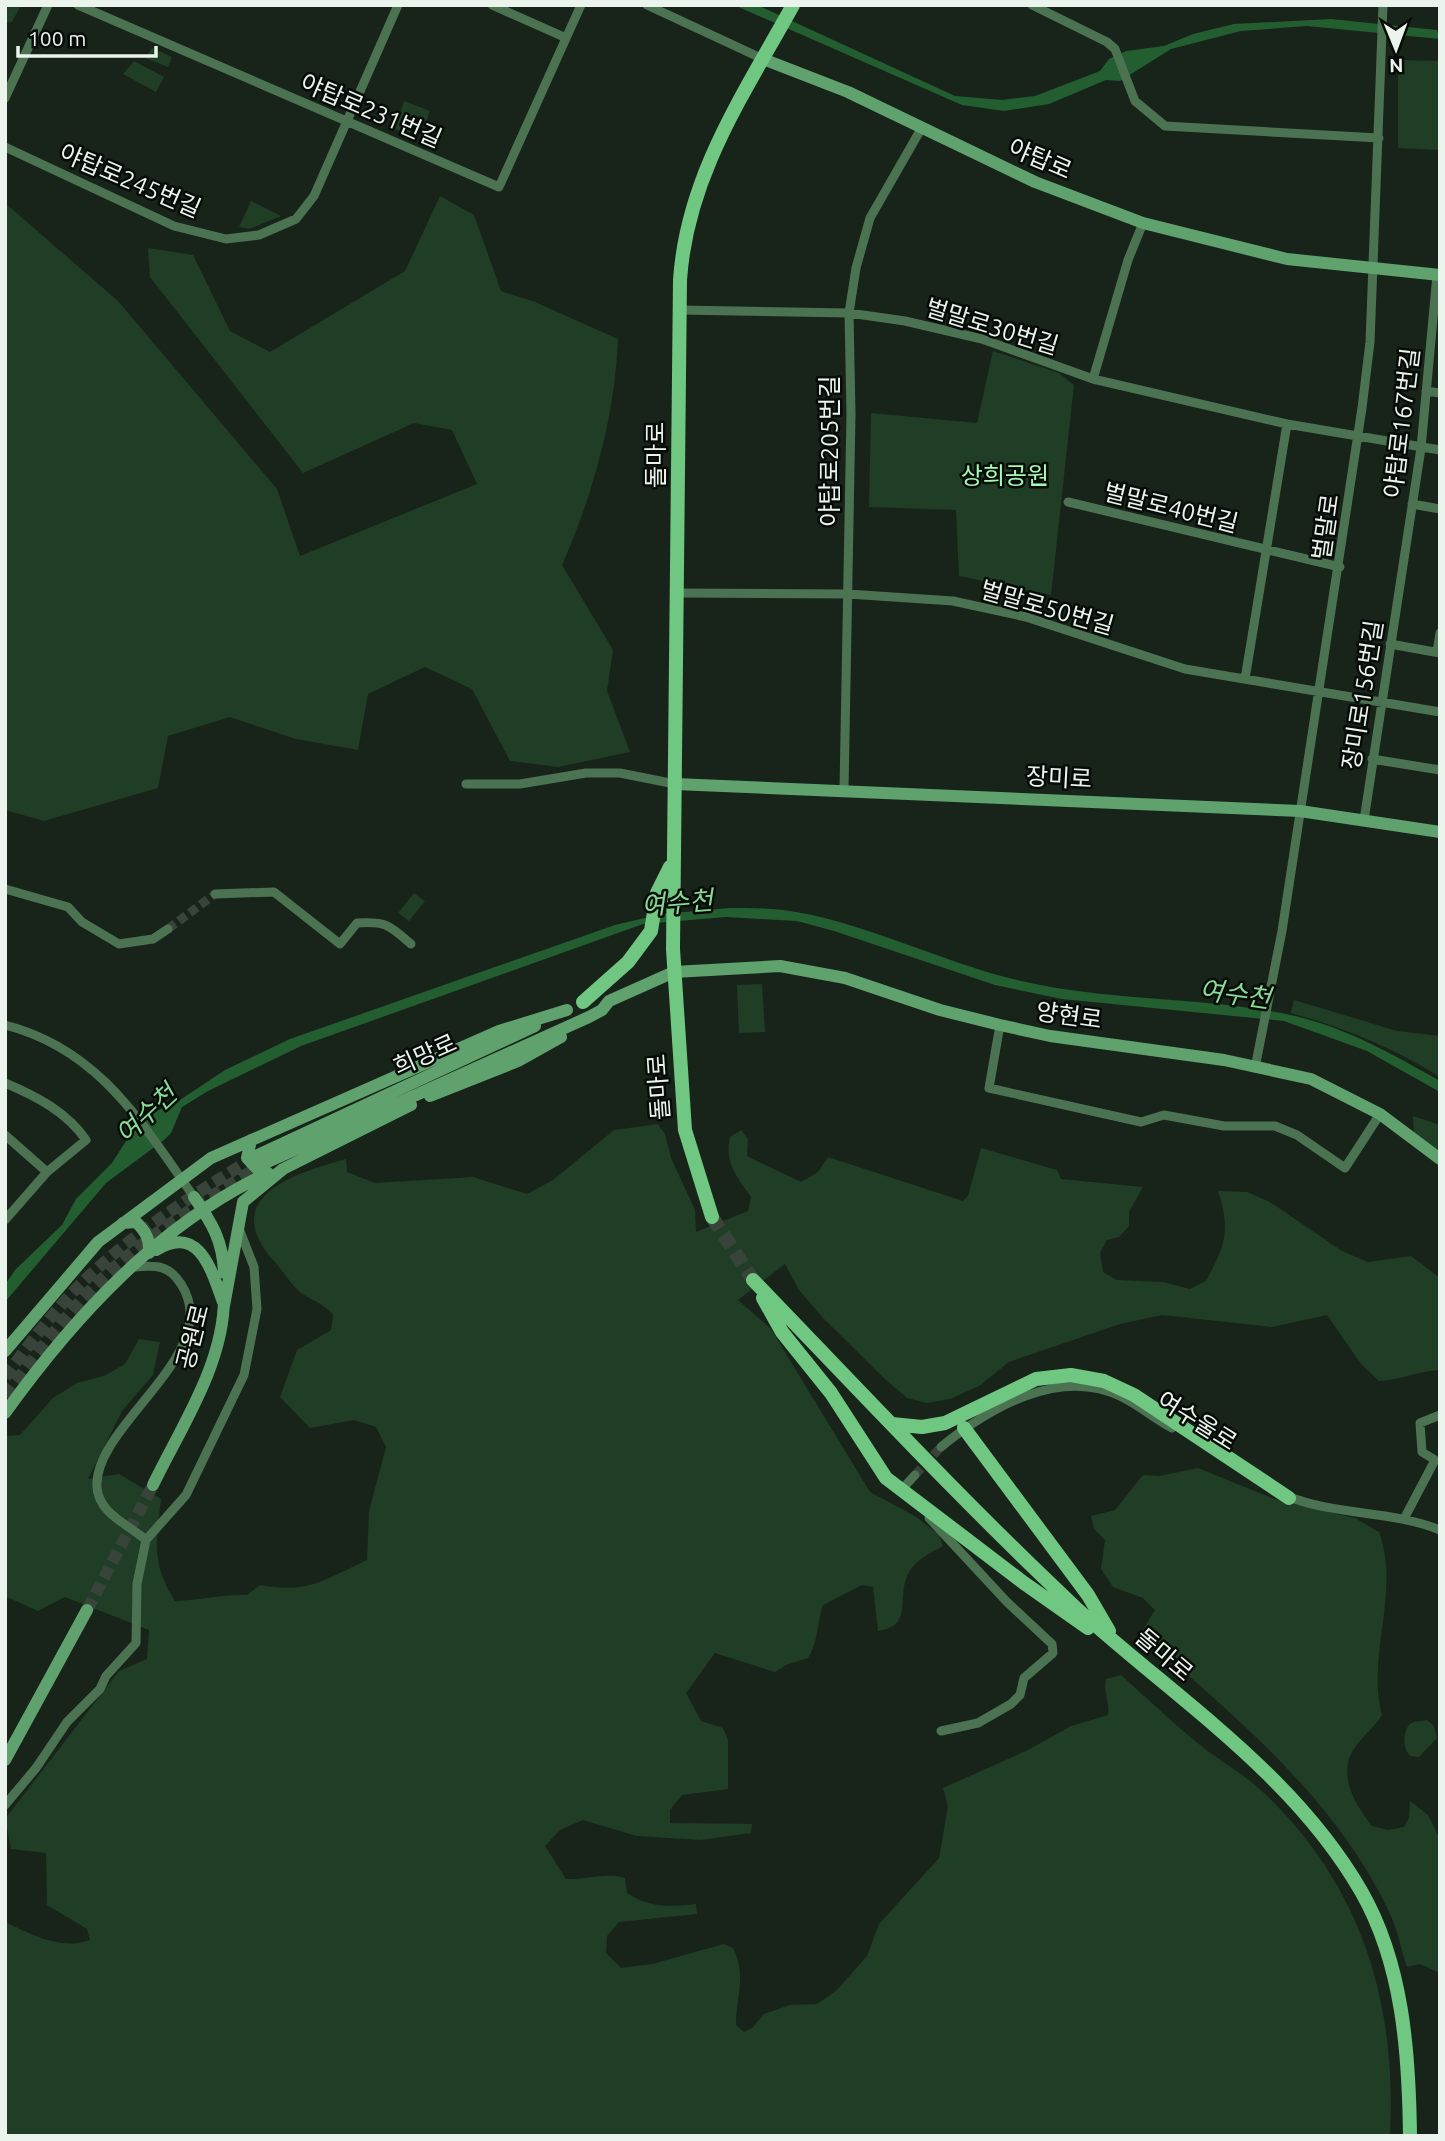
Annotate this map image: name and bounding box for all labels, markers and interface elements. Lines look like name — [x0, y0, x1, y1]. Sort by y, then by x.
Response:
scale bar — [18, 14, 156, 58]
north arrow — [1361, 14, 1431, 84]
text: 100 m — [28, 26, 86, 50]
text: N — [1389, 55, 1404, 77]
street label: 야탑로231번길 — [296, 69, 446, 152]
street label: 야탑로 — [1004, 133, 1076, 184]
street label: 야탑로245번길 — [55, 139, 205, 222]
street label: 벌말로30번길 — [922, 294, 1062, 360]
street label: 야탑로167번길 — [1379, 346, 1424, 500]
street label: 야탑로205번길 — [816, 375, 843, 527]
street label: 돌마로 — [642, 422, 669, 488]
park label: 상희공원 — [961, 462, 1049, 489]
street label: 벌말로40번길 — [1101, 478, 1241, 537]
street label: 벌말로 — [1308, 492, 1343, 562]
street label: 벌말로50번길 — [977, 576, 1117, 639]
street label: 장미로156번길 — [1337, 618, 1388, 772]
street label: 장미로 — [1025, 762, 1093, 793]
water label: 여수천 — [640, 885, 717, 920]
water label: 여수천 — [1198, 974, 1276, 1013]
street label: 양현로 — [1034, 998, 1104, 1033]
street label: 희망로 — [389, 1029, 461, 1080]
street label: 돌마로 — [643, 1053, 674, 1121]
water label: 여수천 — [110, 1076, 184, 1149]
street label: 공원로 — [171, 1301, 214, 1372]
street label: 여수울로 — [1153, 1386, 1242, 1455]
street label: 돌마로 — [1130, 1623, 1198, 1686]

